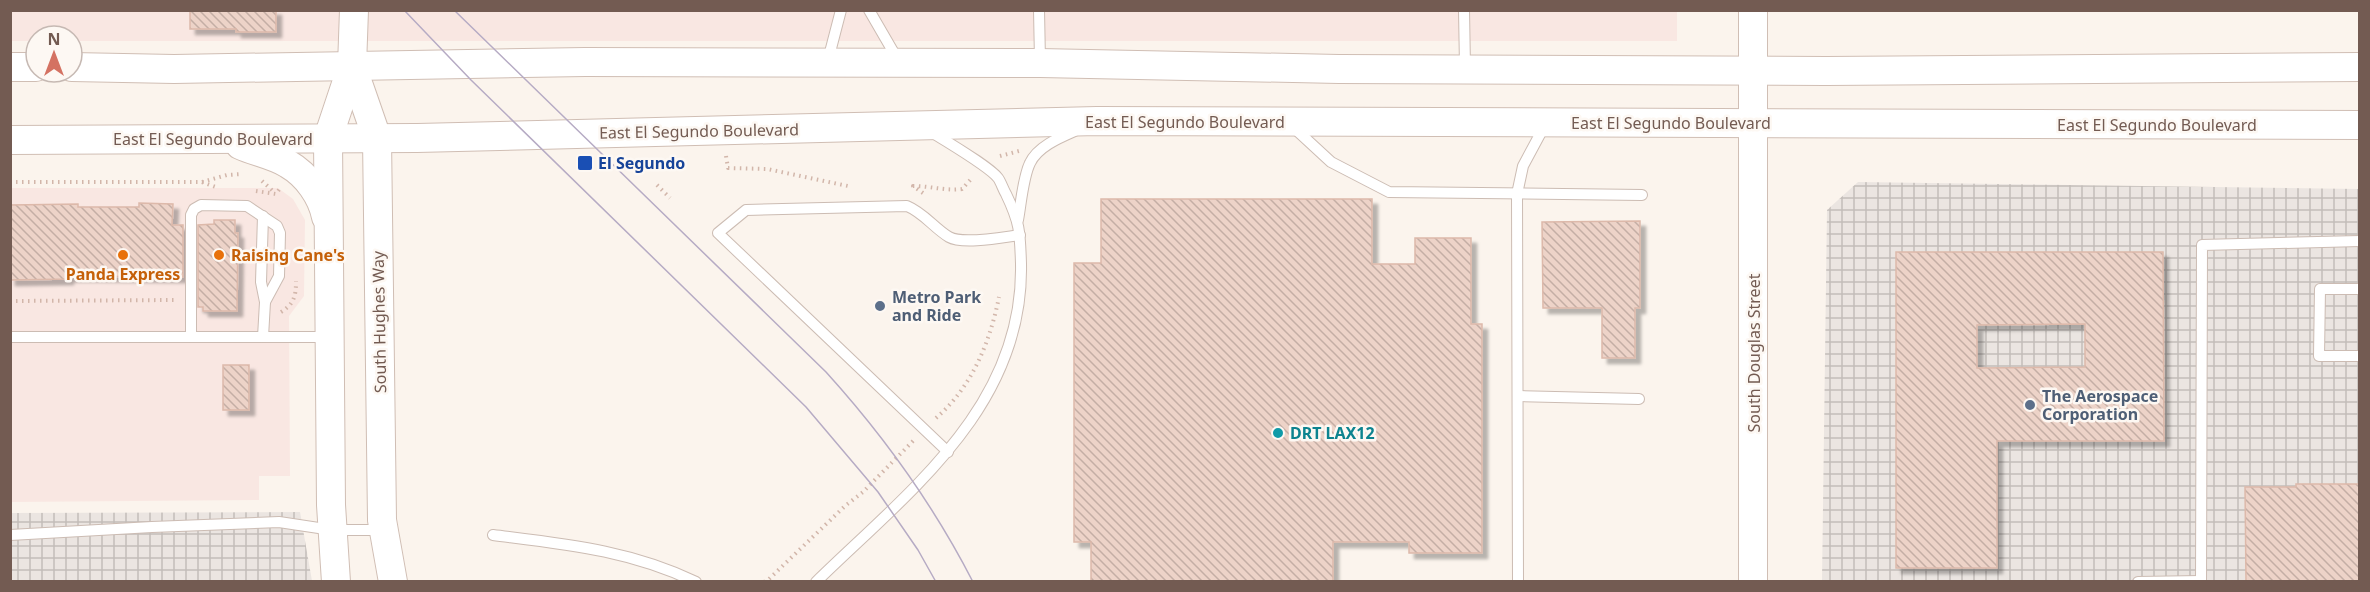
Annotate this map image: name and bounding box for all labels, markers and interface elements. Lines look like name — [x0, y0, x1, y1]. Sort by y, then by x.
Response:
north arrow — [24, 24, 84, 84]
text: N — [47, 28, 61, 50]
street label: East El Segundo Boulevard — [1085, 111, 1285, 133]
street label: East El Segundo Boulevard — [1571, 112, 1771, 134]
street label: East El Segundo Boulevard — [2057, 114, 2257, 136]
street label: East El Segundo Boulevard — [599, 118, 799, 144]
street label: East El Segundo Boulevard — [113, 128, 313, 150]
place label: El Segundo — [598, 152, 685, 174]
marker: El Segundo — [576, 154, 594, 172]
place label: Raising Cane's — [231, 244, 345, 266]
marker: Panda Express — [116, 248, 130, 262]
marker: Raising Cane's — [212, 248, 226, 262]
street label: South Hughes Way — [367, 250, 391, 393]
place label: Panda Express — [66, 263, 180, 285]
street label: South Douglas Street — [1743, 273, 1765, 432]
place label: Metro Park and Ride — [892, 286, 981, 326]
marker: Metro Park and Ride — [873, 299, 887, 313]
place label: The Aerospace Corporation — [2042, 385, 2158, 425]
marker: The Aerospace Corporation — [2023, 398, 2037, 412]
place label: DRT LAX12 — [1290, 422, 1375, 444]
marker: DRT LAX12 — [1271, 426, 1285, 440]

